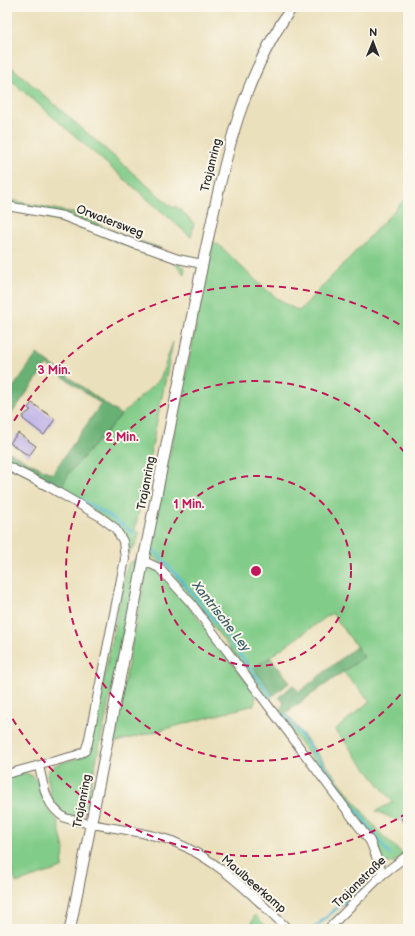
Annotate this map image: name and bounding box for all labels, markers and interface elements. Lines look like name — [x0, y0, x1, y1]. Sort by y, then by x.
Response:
north arrow — [353, 22, 393, 62]
text: N — [369, 26, 377, 39]
street label: Trajanring — [198, 137, 225, 193]
street label: Orwatersweg — [74, 202, 146, 241]
text: 3 Min. — [38, 363, 71, 378]
text: 2 Min. — [105, 430, 139, 445]
street label: Trajanring — [134, 455, 159, 511]
text: 1 Min. — [174, 497, 205, 512]
centre of rings — [249, 564, 263, 578]
water label: Xantrische Ley — [188, 577, 254, 656]
street label: Trajanring — [70, 773, 95, 829]
street label: Maulbeerkamp — [218, 852, 289, 917]
street label: Trajanstraße — [330, 853, 389, 911]

